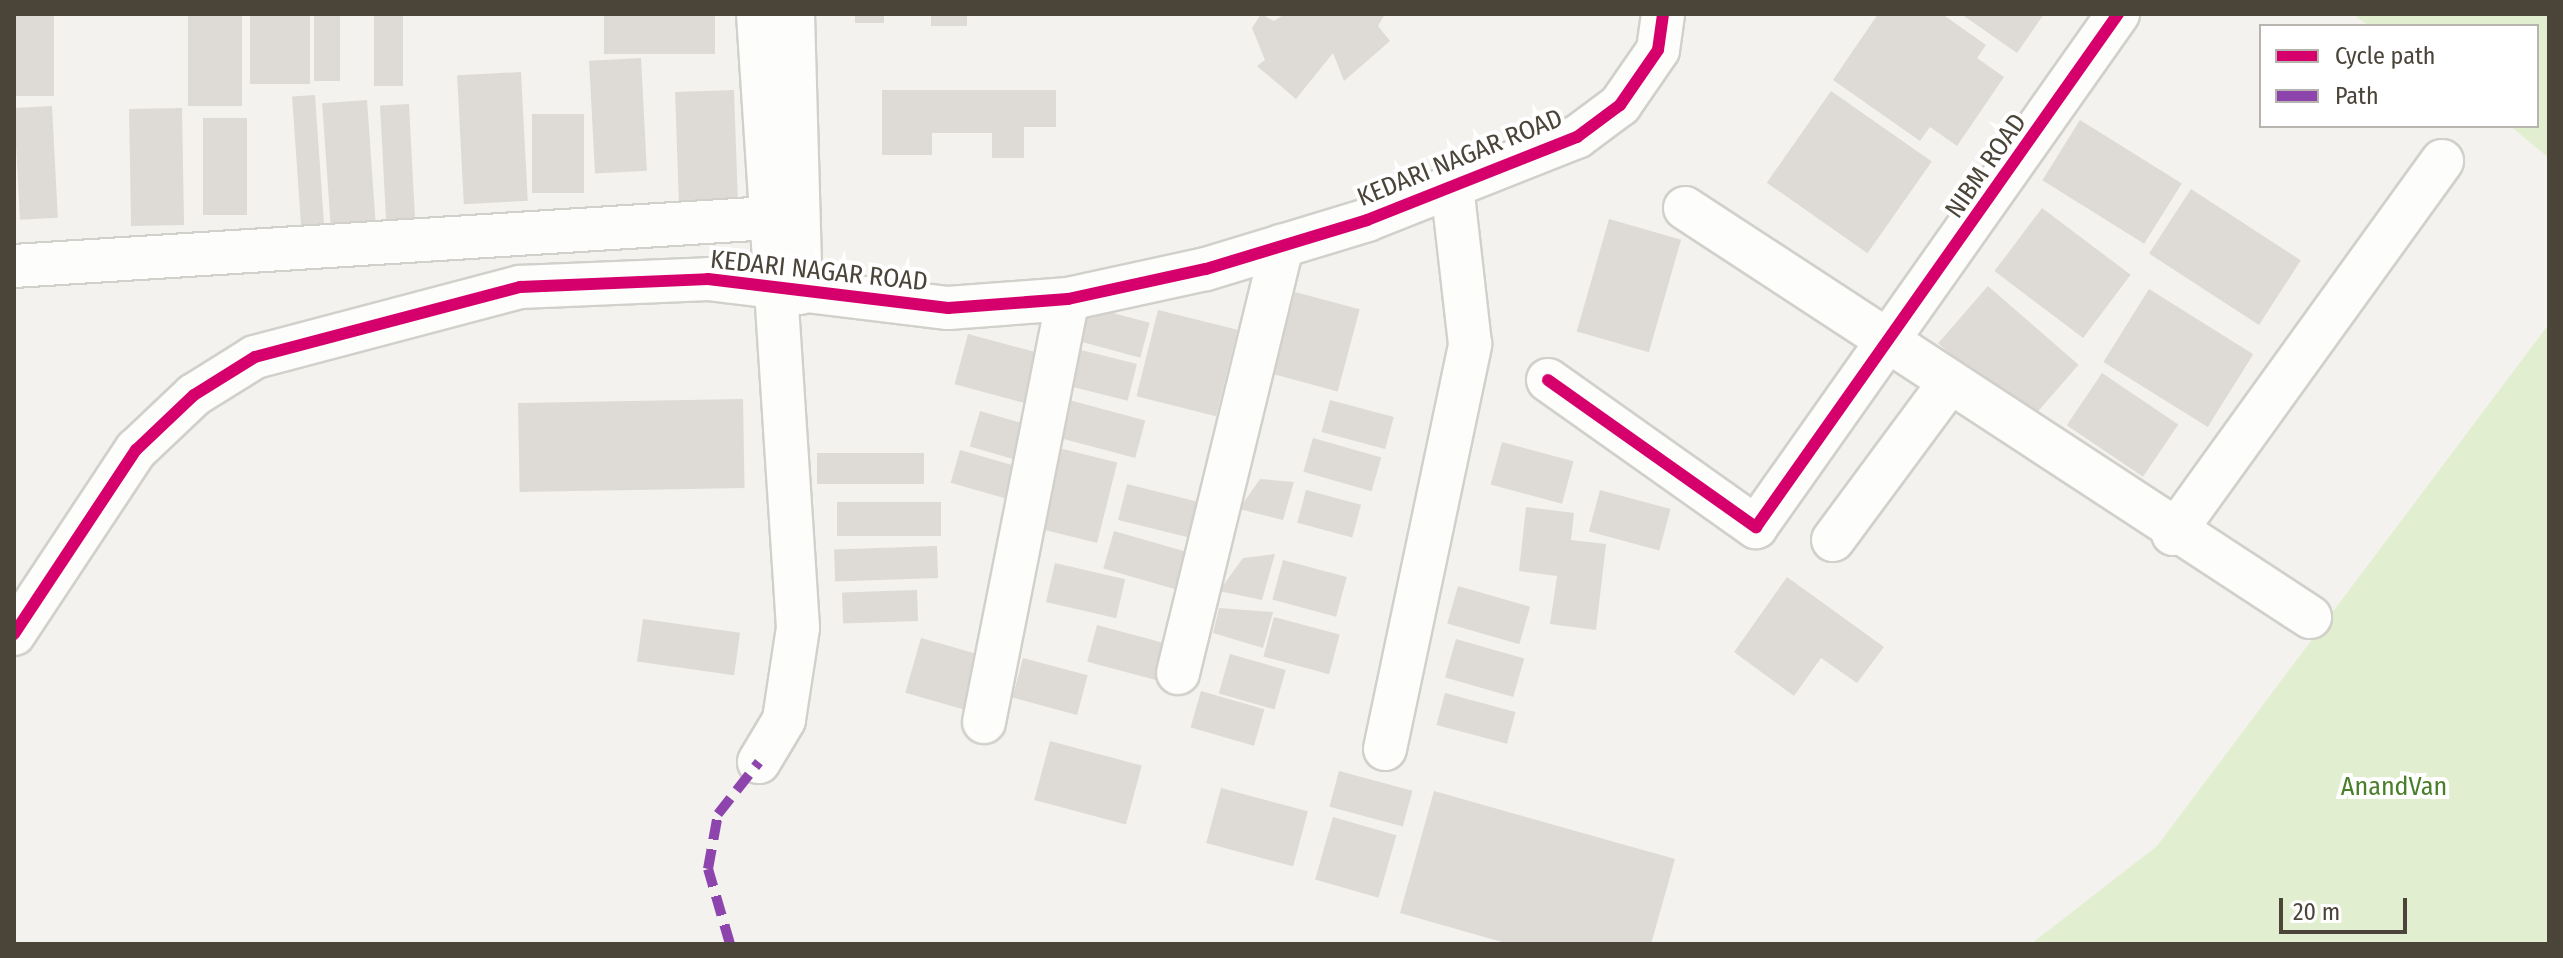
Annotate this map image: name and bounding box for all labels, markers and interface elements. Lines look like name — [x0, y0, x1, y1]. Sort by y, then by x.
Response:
legend — [2259, 24, 2539, 128]
text: Cycle path — [2335, 42, 2435, 70]
text: Path — [2335, 82, 2379, 110]
street label: KEDARI NAGAR ROAD — [1353, 103, 1567, 213]
street label: NIBM ROAD — [1939, 108, 2033, 224]
street label: KEDARI NAGAR ROAD — [709, 244, 929, 298]
park label: AnandVan — [2341, 771, 2447, 803]
scale bar — [2283, 882, 2411, 932]
text: 20 m — [2293, 898, 2340, 926]

